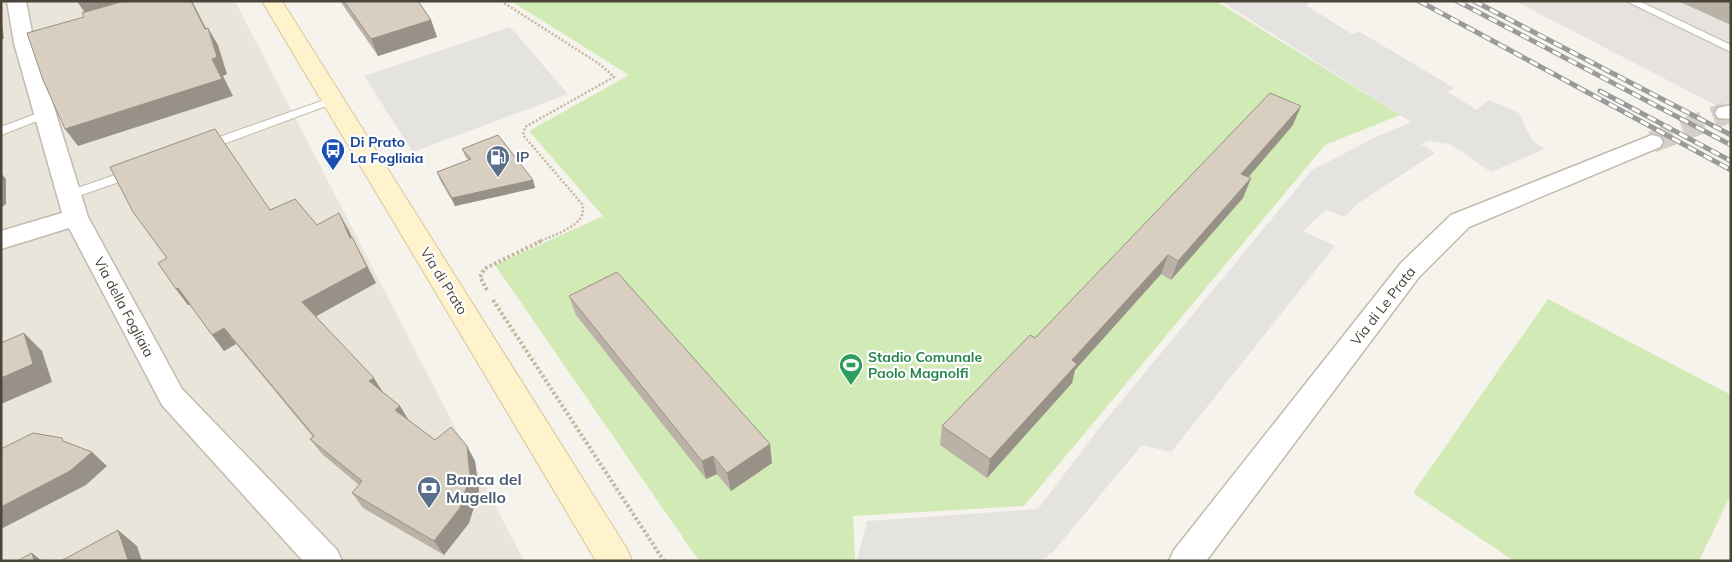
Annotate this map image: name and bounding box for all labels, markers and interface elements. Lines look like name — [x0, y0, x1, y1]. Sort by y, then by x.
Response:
place label: Di Prato La Fogliaia — [350, 133, 423, 167]
bus stop icon: Di Prato La Fogliaia — [320, 137, 346, 171]
fuel station icon: IP — [485, 144, 511, 178]
place label: IP — [516, 148, 529, 166]
street label: Via di Prato — [416, 244, 472, 318]
street label: Via della Fogliaia — [90, 254, 158, 360]
street label: Via di Le Prata — [1347, 263, 1419, 349]
place label: Stadio Comunale Paolo Magnolfi — [868, 348, 982, 382]
sports icon: Stadio Comunale Paolo Magnolfi — [838, 352, 864, 386]
place label: Banca del Mugello — [446, 469, 522, 507]
bank icon: Banca del Mugello — [416, 475, 442, 509]

